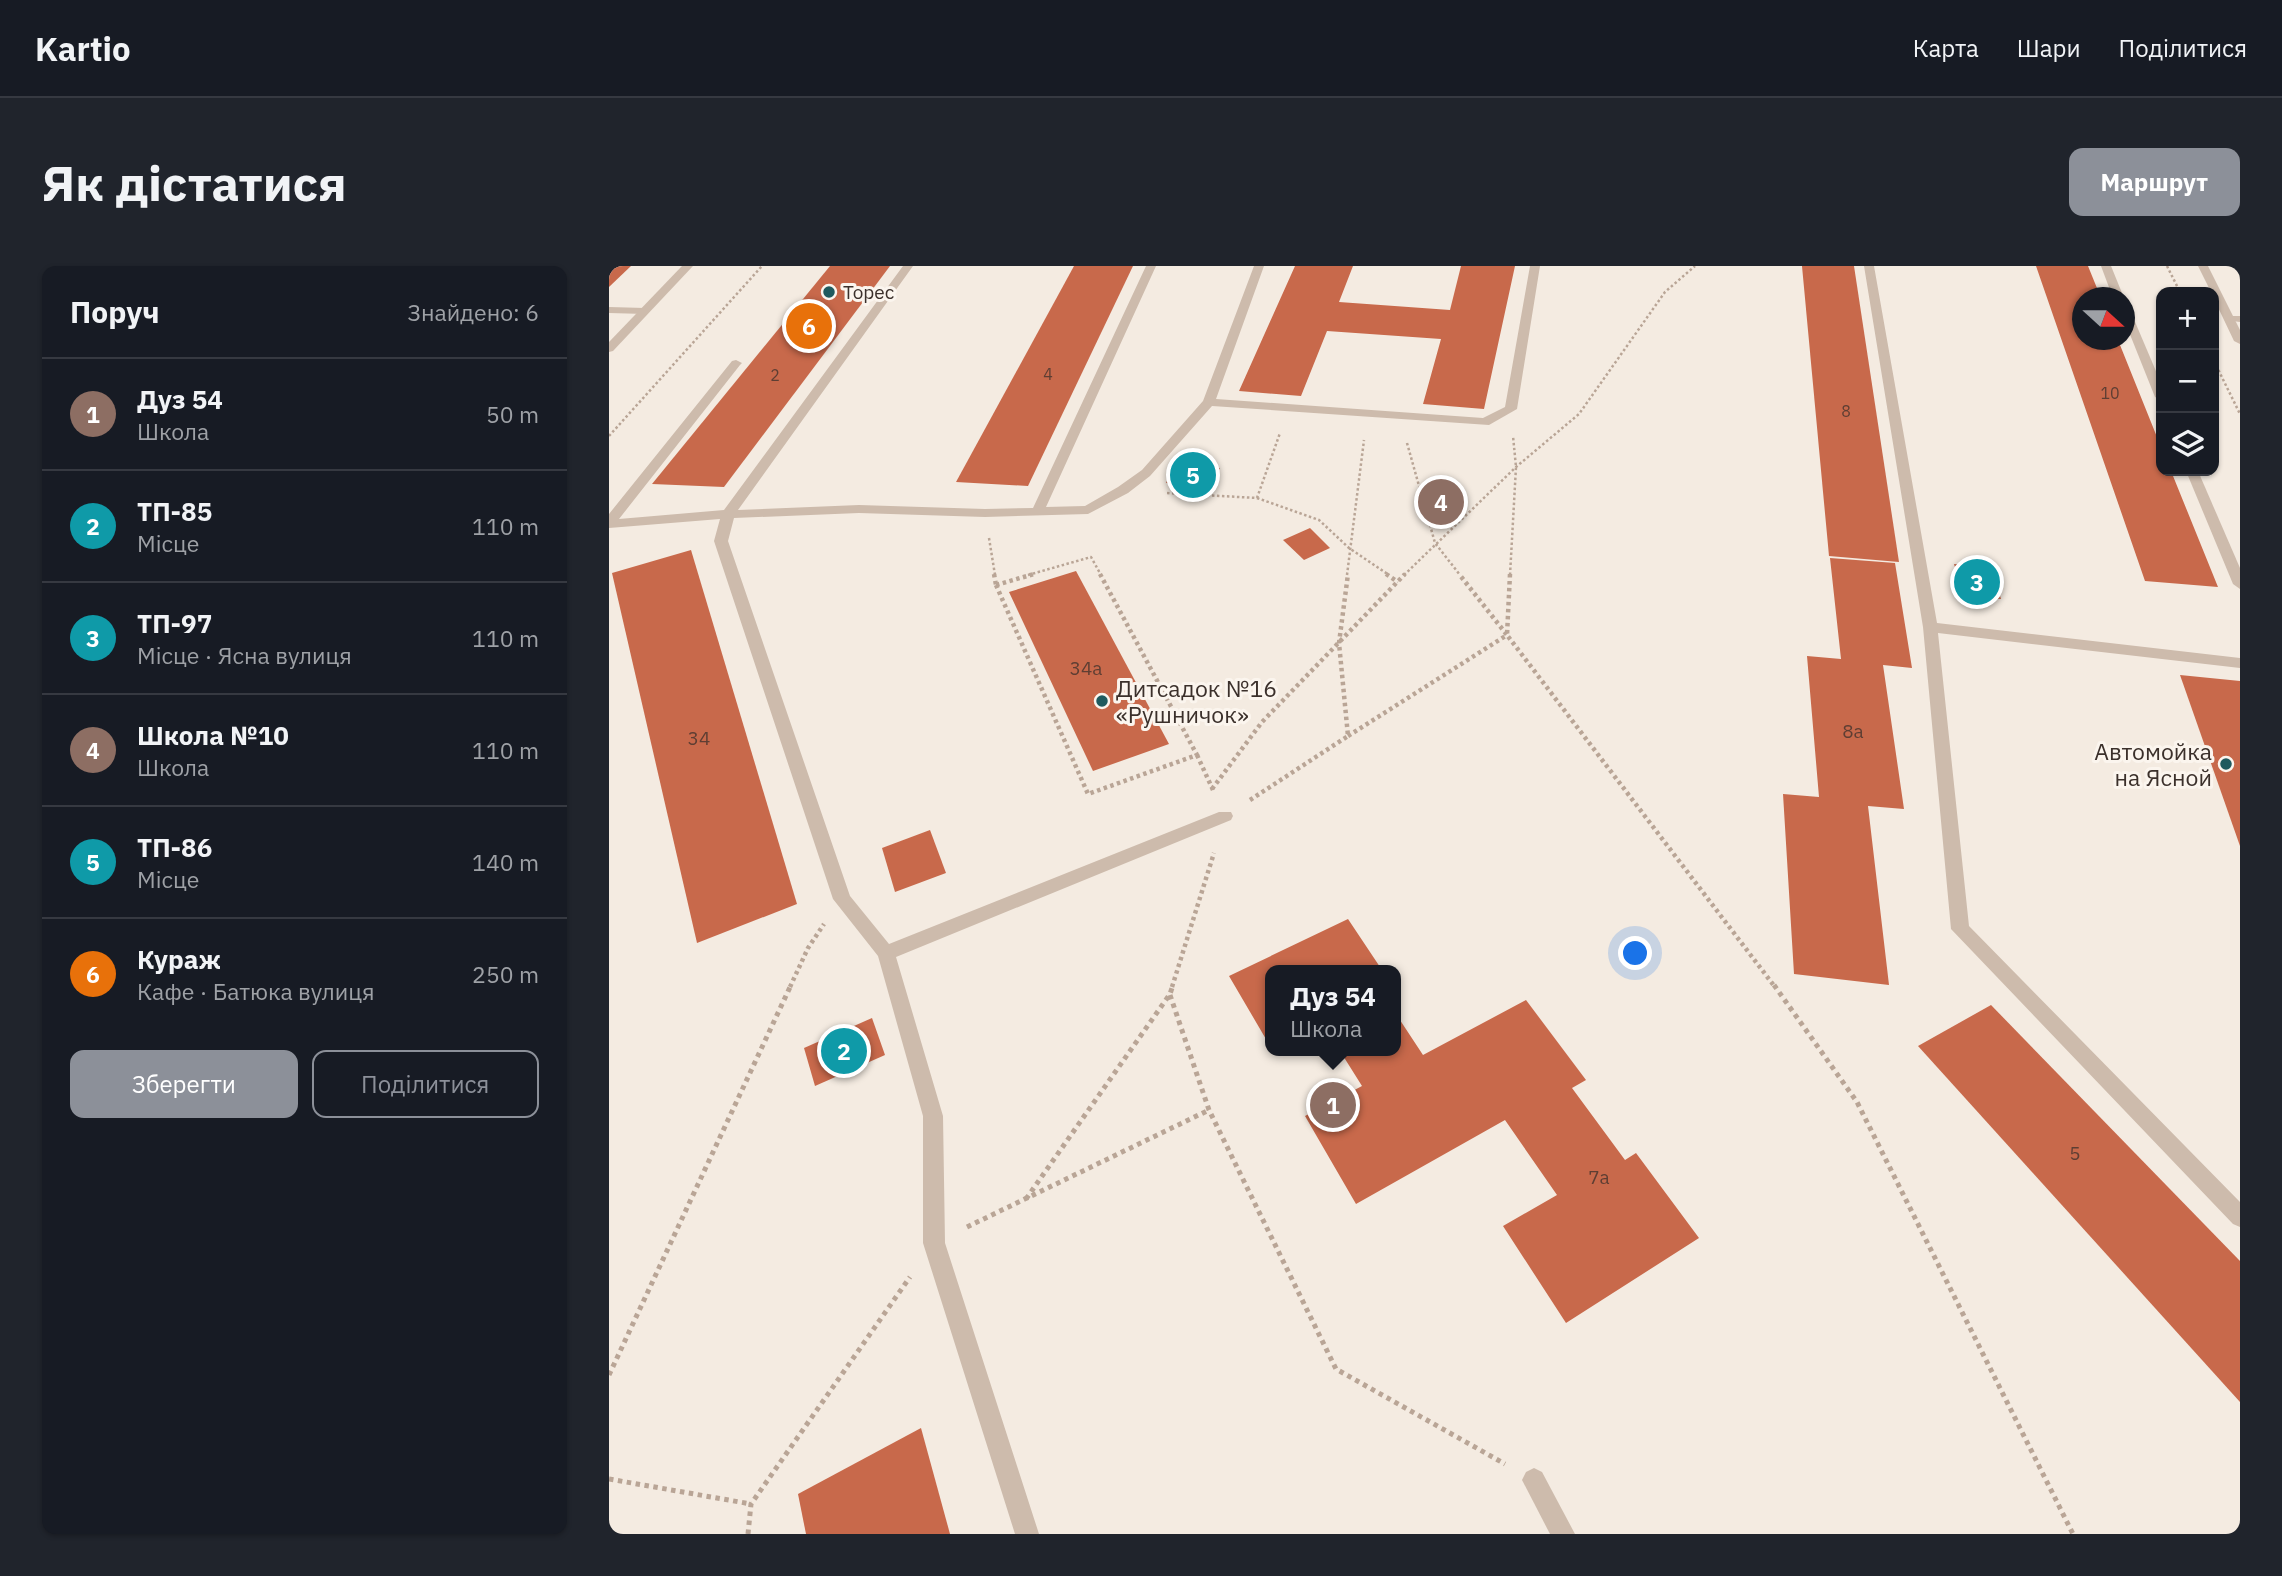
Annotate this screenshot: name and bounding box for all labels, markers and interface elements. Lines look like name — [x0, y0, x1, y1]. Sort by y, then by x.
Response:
text: Kartio — [35, 27, 131, 70]
text: Карта — [1913, 32, 1979, 64]
text: Шари — [2017, 32, 2081, 64]
text: Поділитися — [2119, 32, 2247, 64]
button: Маршрут — [2069, 148, 2240, 216]
text: Як дістатися — [42, 151, 347, 214]
place label: Торес — [843, 280, 895, 304]
marker: Торес — [821, 284, 837, 300]
north arrow — [2072, 287, 2135, 350]
map controls — [2156, 287, 2219, 476]
button: + — [2156, 287, 2219, 350]
text: Поруч — [70, 292, 160, 331]
text: Знайдено: 6 — [407, 297, 539, 327]
pin: 6 — [786, 300, 832, 352]
button: − — [2156, 350, 2219, 413]
house number: 4 — [1043, 364, 1053, 384]
house number: 2 — [770, 365, 780, 385]
text: Дуз 54 — [137, 382, 223, 416]
house number: 10 — [2100, 383, 2120, 403]
text: 1 — [86, 399, 100, 429]
text: 50 m — [486, 399, 539, 429]
house number: 8 — [1841, 401, 1851, 421]
button: layers — [2156, 413, 2219, 476]
text: Школа — [137, 416, 209, 446]
pin: 5 — [1170, 449, 1216, 501]
pin: 4 — [1418, 476, 1464, 528]
text: ТП-85 — [137, 494, 212, 528]
text: 2 — [86, 511, 100, 541]
text: 110 m — [472, 511, 539, 541]
text: Місце — [137, 528, 199, 558]
pin: 3 — [1954, 556, 2000, 608]
text: ТП-97 — [137, 606, 212, 640]
text: 3 — [86, 623, 100, 653]
text: 110 m — [472, 623, 539, 653]
text: Місце · Ясна вулиця — [137, 640, 352, 670]
house number: 34а — [1070, 656, 1102, 680]
place label: Дитсадок №16 «Рушничок» — [1116, 673, 1277, 729]
marker: Дитсадок №16 «Рушничок» — [1094, 693, 1110, 709]
text: Школа №10 — [137, 718, 289, 752]
house number: 8а — [1842, 719, 1864, 743]
house number: 34 — [688, 726, 710, 750]
text: 4 — [86, 735, 100, 765]
text: 110 m — [472, 735, 539, 765]
place label: Автомойка на Ясной — [2094, 736, 2212, 792]
text: Школа — [137, 752, 209, 782]
marker: Автомойка на Ясной — [2218, 756, 2234, 772]
text: ТП-86 — [137, 830, 212, 864]
text: 5 — [86, 847, 100, 877]
text: 140 m — [472, 847, 539, 877]
text: Місце — [137, 864, 199, 894]
your location — [1618, 936, 1652, 970]
text: Кураж — [137, 942, 221, 976]
text: 6 — [86, 959, 100, 989]
text: 250 m — [472, 959, 539, 989]
popup — [1265, 965, 1401, 1056]
text: Кафе · Батюка вулиця — [137, 976, 374, 1006]
text: Дуз 54 — [1290, 979, 1376, 1013]
text: Школа — [1290, 1013, 1362, 1043]
pin: 2 — [821, 1025, 867, 1077]
button: Зберегти — [70, 1050, 298, 1118]
button: Поділитися — [312, 1050, 539, 1118]
pin: 1 — [1310, 1079, 1356, 1131]
house number: 5 — [2069, 1141, 2081, 1165]
house number: 7а — [1588, 1165, 1610, 1189]

